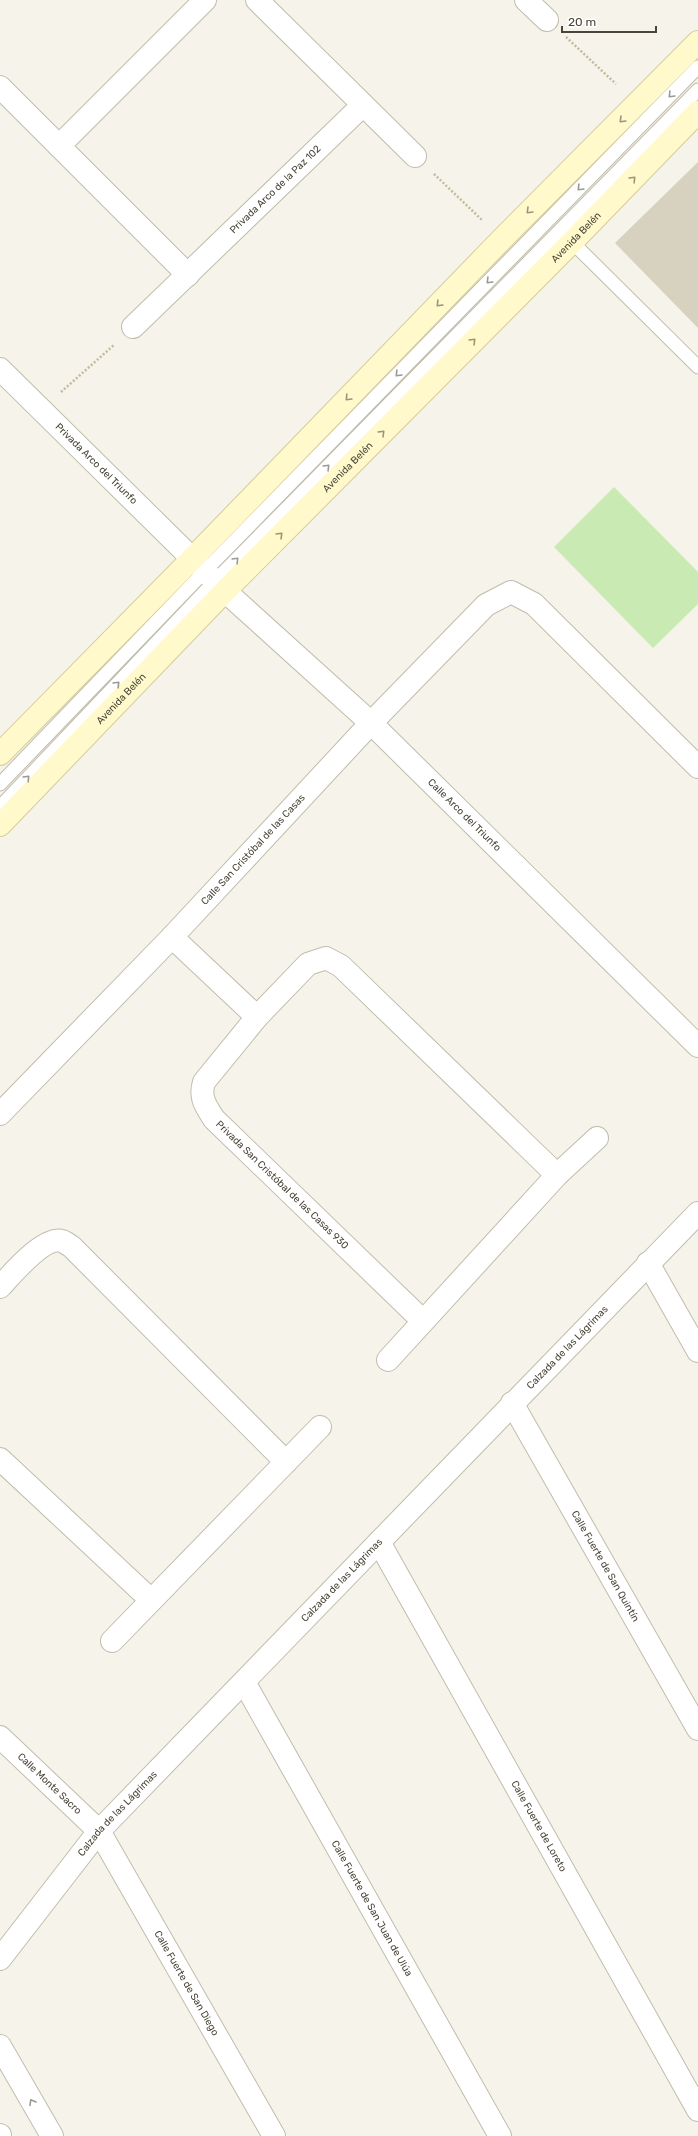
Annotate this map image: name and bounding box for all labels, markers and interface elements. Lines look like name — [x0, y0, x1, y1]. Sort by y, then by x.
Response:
scale bar — [562, 8, 656, 34]
text: 20 m — [568, 15, 596, 29]
one-way arrow — [668, 90, 676, 98]
one-way arrow — [619, 115, 626, 123]
street label: Privada Arco de la Paz 102 — [228, 143, 324, 236]
one-way arrow — [629, 176, 636, 183]
one-way arrow — [577, 183, 585, 191]
one-way arrow — [527, 206, 534, 214]
street label: Avenida Belén — [549, 210, 604, 265]
one-way arrow — [486, 276, 494, 284]
one-way arrow — [436, 299, 443, 307]
one-way arrow — [469, 338, 476, 346]
one-way arrow — [395, 369, 403, 377]
one-way arrow — [345, 393, 353, 401]
street label: Privada Arco del Triunfo — [53, 421, 140, 507]
one-way arrow — [377, 430, 385, 438]
street label: Avenida Belén — [320, 440, 376, 495]
one-way arrow — [322, 464, 330, 472]
one-way arrow — [275, 532, 283, 540]
one-way arrow — [231, 557, 238, 565]
street label: Avenida Belén — [94, 671, 149, 727]
one-way arrow — [112, 681, 119, 689]
one-way arrow — [22, 775, 30, 783]
street label: Calle Arco del Triunfo — [425, 776, 504, 854]
street label: Calle San Cristóbal de las Casas — [199, 792, 308, 908]
street label: Privada San Cristóbal de las Casas 930 — [213, 1118, 351, 1252]
street label: Calzada de las Lágrimas — [524, 1303, 611, 1392]
street label: Calle Fuerte de San Quintín — [569, 1508, 642, 1624]
street label: Calzada de las Lágrimas — [299, 1536, 385, 1625]
street label: Calle Monte Sacro — [15, 1751, 84, 1817]
street label: Calzada de las Lágrimas — [75, 1769, 160, 1859]
street label: Calle Fuerte de Loreto — [508, 1779, 569, 1874]
street label: Calle Fuerte de San Juan de Ulúa — [329, 1838, 415, 1979]
street label: Calle Fuerte de San Diego — [151, 1928, 221, 2038]
one-way arrow — [30, 2099, 37, 2106]

